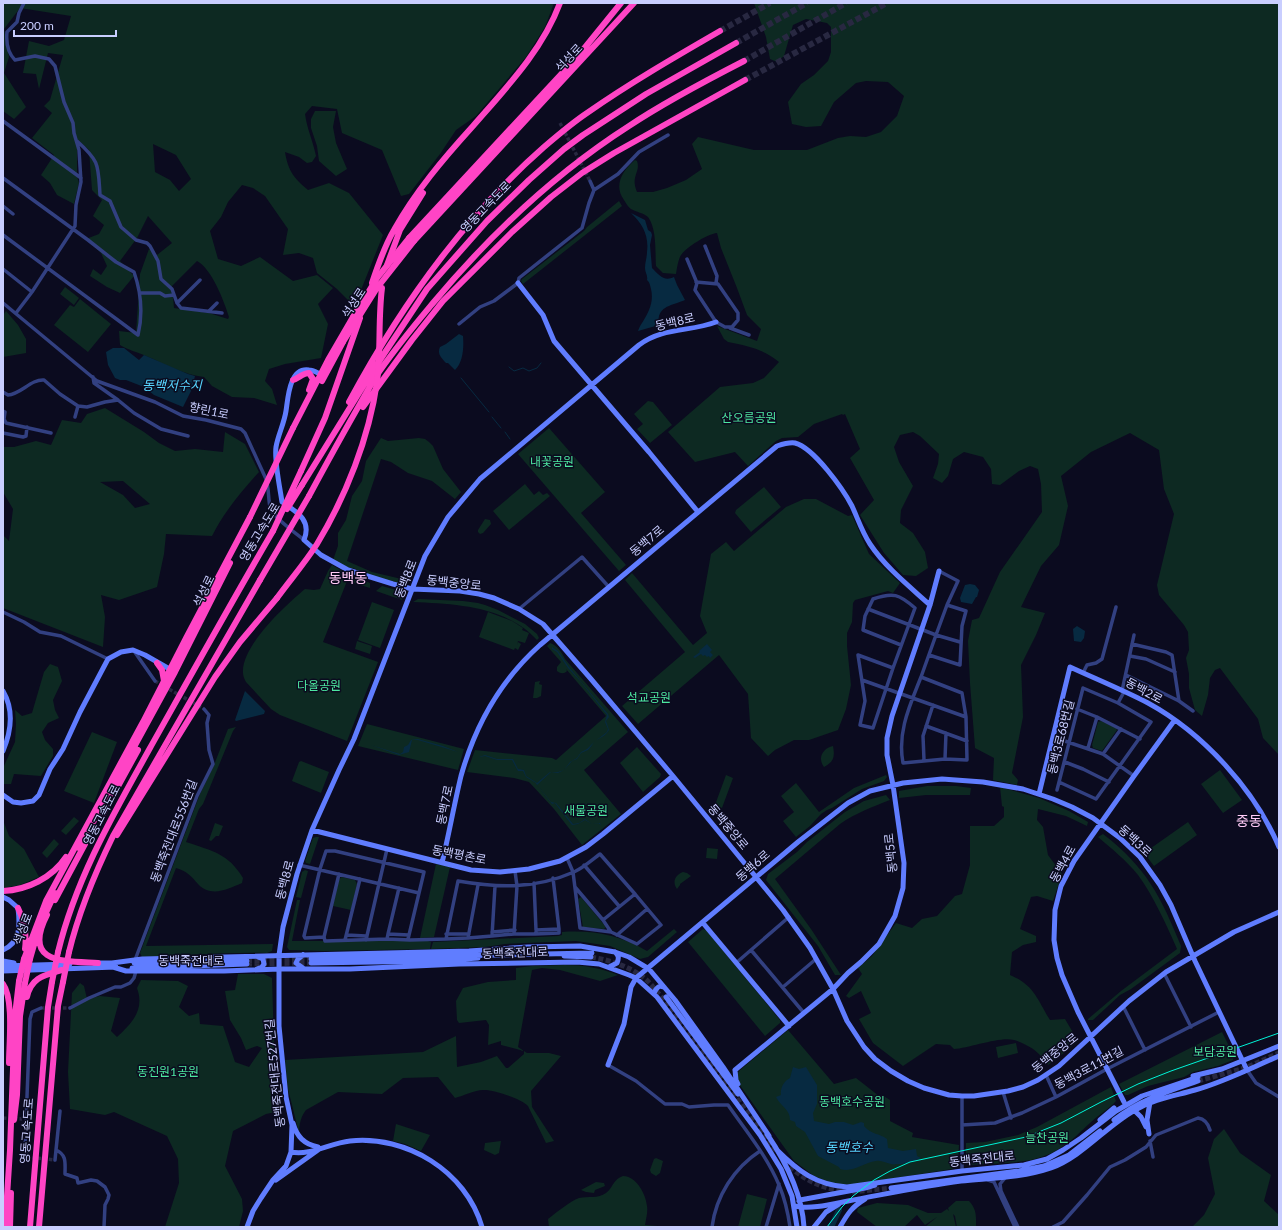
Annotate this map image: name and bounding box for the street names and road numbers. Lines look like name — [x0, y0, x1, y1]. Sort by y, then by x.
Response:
street label: 석성로 — [552, 40, 585, 75]
street label: 영동고속도로 — [457, 178, 514, 236]
street label: 석성로 — [338, 285, 369, 321]
street label: 동백8로 — [654, 310, 696, 333]
street label: 향린1로 — [188, 399, 230, 422]
street label: 영동고속도로 — [236, 499, 283, 564]
street label: 동백7로 — [627, 522, 667, 559]
street label: 동백8로 — [391, 557, 420, 600]
street label: 동백중앙로 — [426, 572, 482, 593]
street label: 석성로 — [190, 573, 218, 609]
street label: 동백2로 — [1123, 675, 1165, 707]
street label: 동백3로68번길 — [1044, 698, 1077, 776]
street label: 동백죽전대로556번길 — [147, 777, 200, 884]
street label: 영동고속도로 — [80, 782, 123, 848]
street label: 동백7로 — [433, 784, 456, 826]
street label: 동백중앙로 — [705, 801, 752, 853]
street label: 동백3로 — [1116, 821, 1155, 860]
street label: 동백5로 — [881, 832, 900, 874]
street label: 동백평촌로 — [431, 842, 488, 867]
street label: 동백4로 — [1046, 843, 1079, 885]
street label: 동백6로 — [733, 847, 773, 884]
street label: 동백8로 — [272, 859, 297, 901]
street label: 석성로 — [10, 911, 35, 947]
street label: 동백죽전대로 — [482, 944, 548, 961]
street label: 동백죽전대로 — [158, 953, 224, 968]
street label: 동백죽전대로527번길 — [261, 1018, 288, 1128]
street label: 동백중앙로 — [1029, 1029, 1081, 1076]
street label: 동백3로11번길 — [1052, 1043, 1126, 1092]
street label: 영동고속도로 — [17, 1097, 36, 1165]
street label: 동백죽전대로 — [948, 1148, 1016, 1169]

